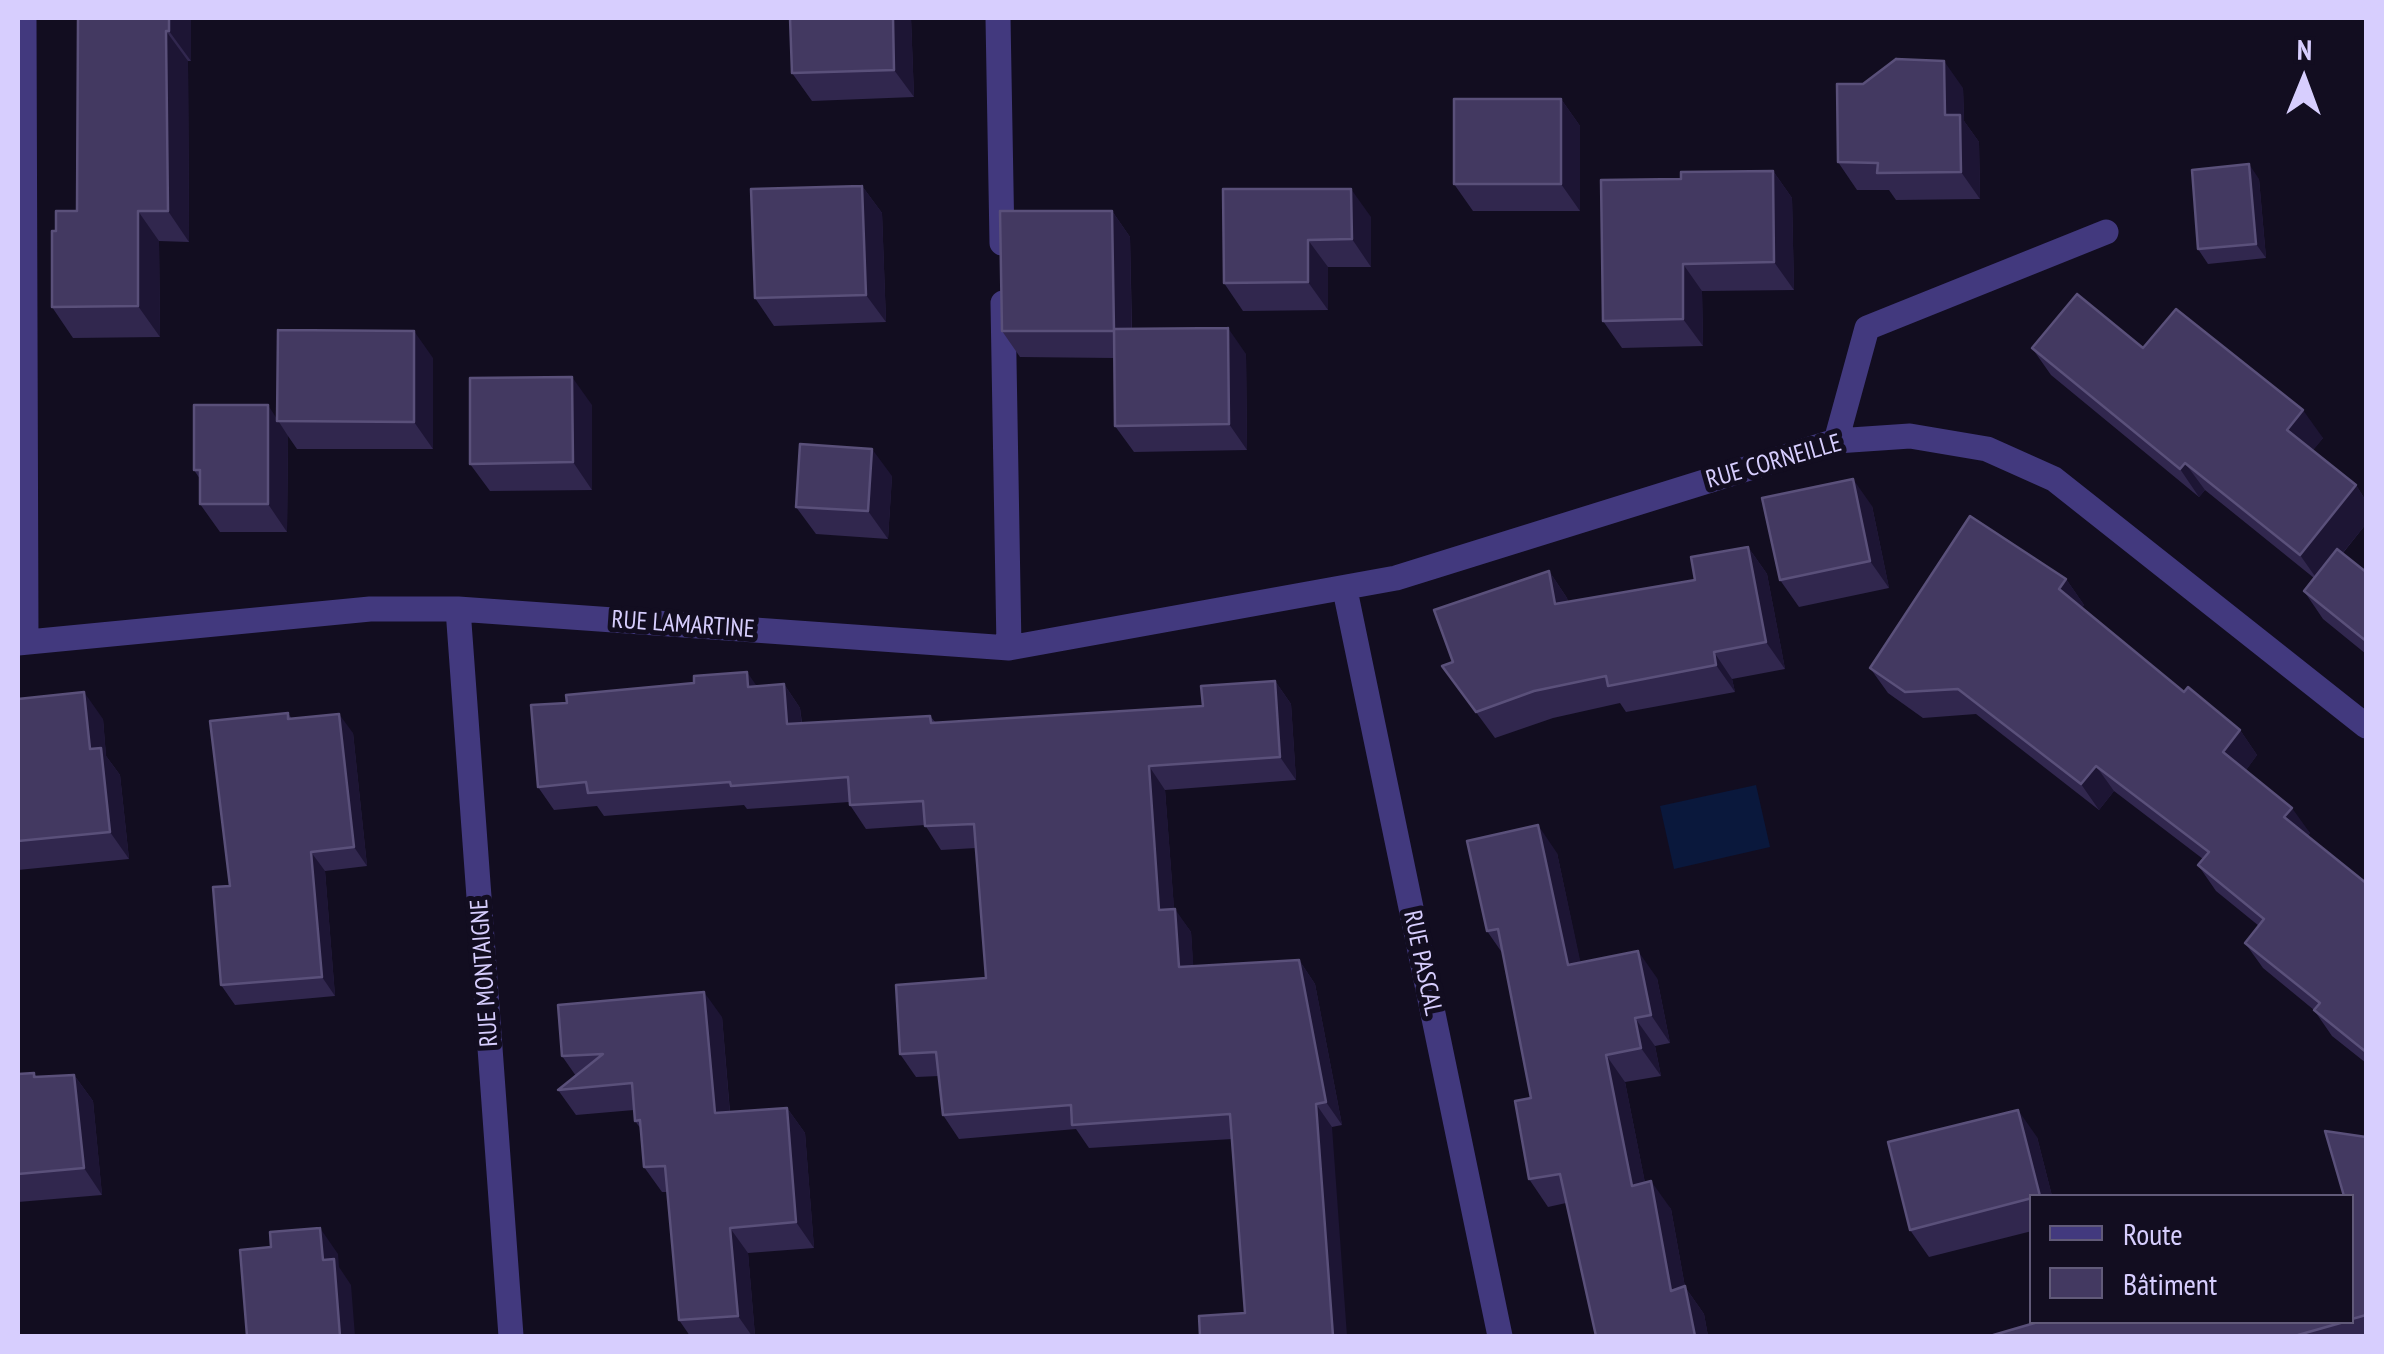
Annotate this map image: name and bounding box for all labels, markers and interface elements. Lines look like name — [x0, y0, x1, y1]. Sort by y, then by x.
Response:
north arrow — [2254, 30, 2354, 130]
text: N — [2297, 31, 2312, 68]
street label: RUE CORNEILLE — [1703, 428, 1845, 496]
street label: RUE LAMARTINE — [611, 605, 755, 645]
street label: RUE MONTAIGNE — [465, 898, 505, 1048]
street label: RUE PASCAL — [1396, 908, 1448, 1018]
legend — [2029, 1194, 2354, 1324]
text: Route — [2123, 1214, 2183, 1253]
text: Bâtiment — [2123, 1264, 2217, 1303]

